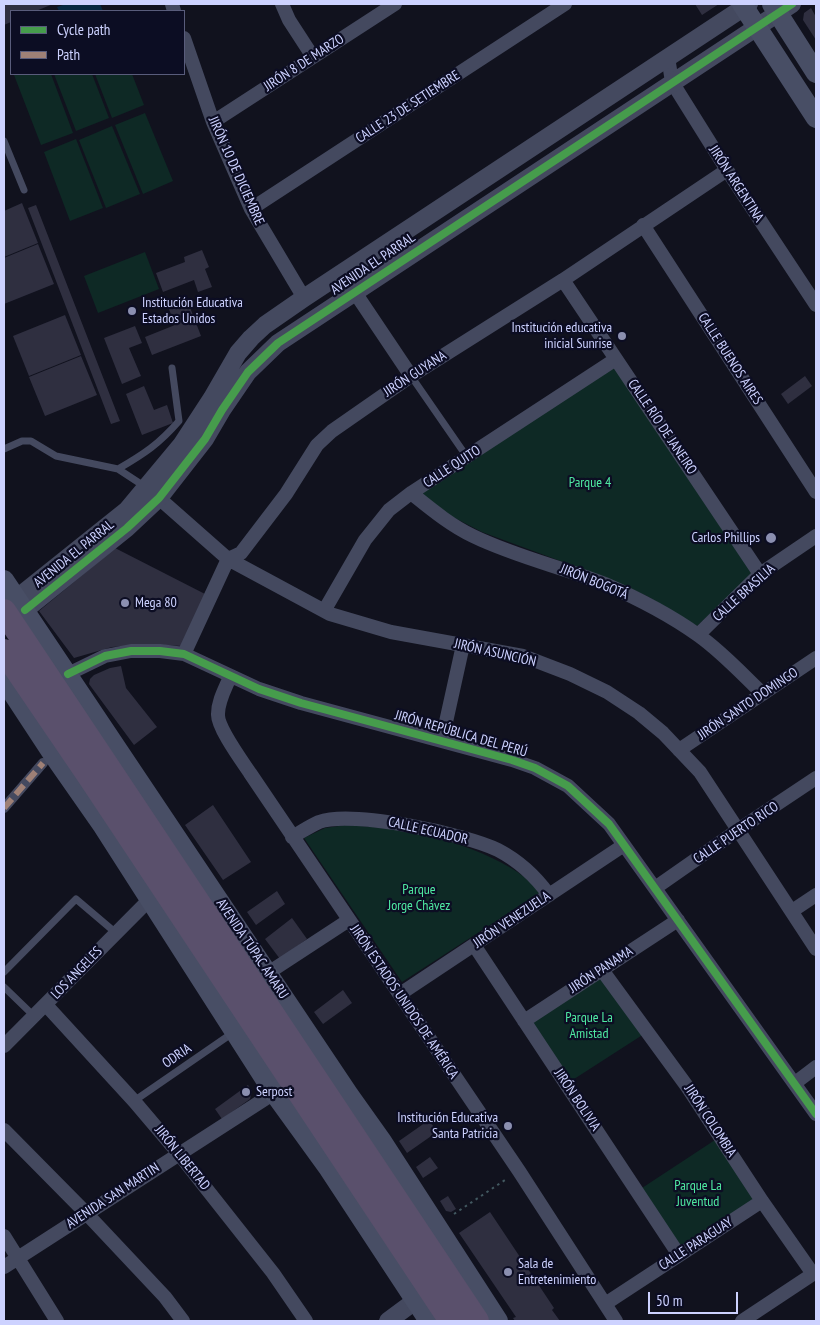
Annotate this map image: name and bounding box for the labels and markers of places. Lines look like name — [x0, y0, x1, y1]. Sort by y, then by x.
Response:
place label: Institución Educativa Estados Unidos — [142, 295, 243, 328]
marker: Institución Educativa Estados Unidos — [126, 305, 138, 317]
place label: Institución educativa inicial Sunrise — [511, 320, 612, 352]
marker: Institución educativa inicial Sunrise — [616, 330, 628, 342]
place label: Carlos Phillips — [691, 530, 760, 546]
marker: Carlos Phillips — [764, 531, 778, 545]
place label: Mega 80 — [135, 595, 177, 611]
marker: Mega 80 — [119, 597, 131, 609]
place label: Serpost — [256, 1084, 292, 1100]
marker: Serpost — [240, 1086, 252, 1098]
place label: Institución Educativa Santa Patricia — [397, 1110, 498, 1142]
marker: Institución Educativa Santa Patricia — [502, 1120, 514, 1132]
place label: Sala de Entretenimiento — [518, 1256, 596, 1288]
marker: Sala de Entretenimiento — [502, 1266, 514, 1278]

